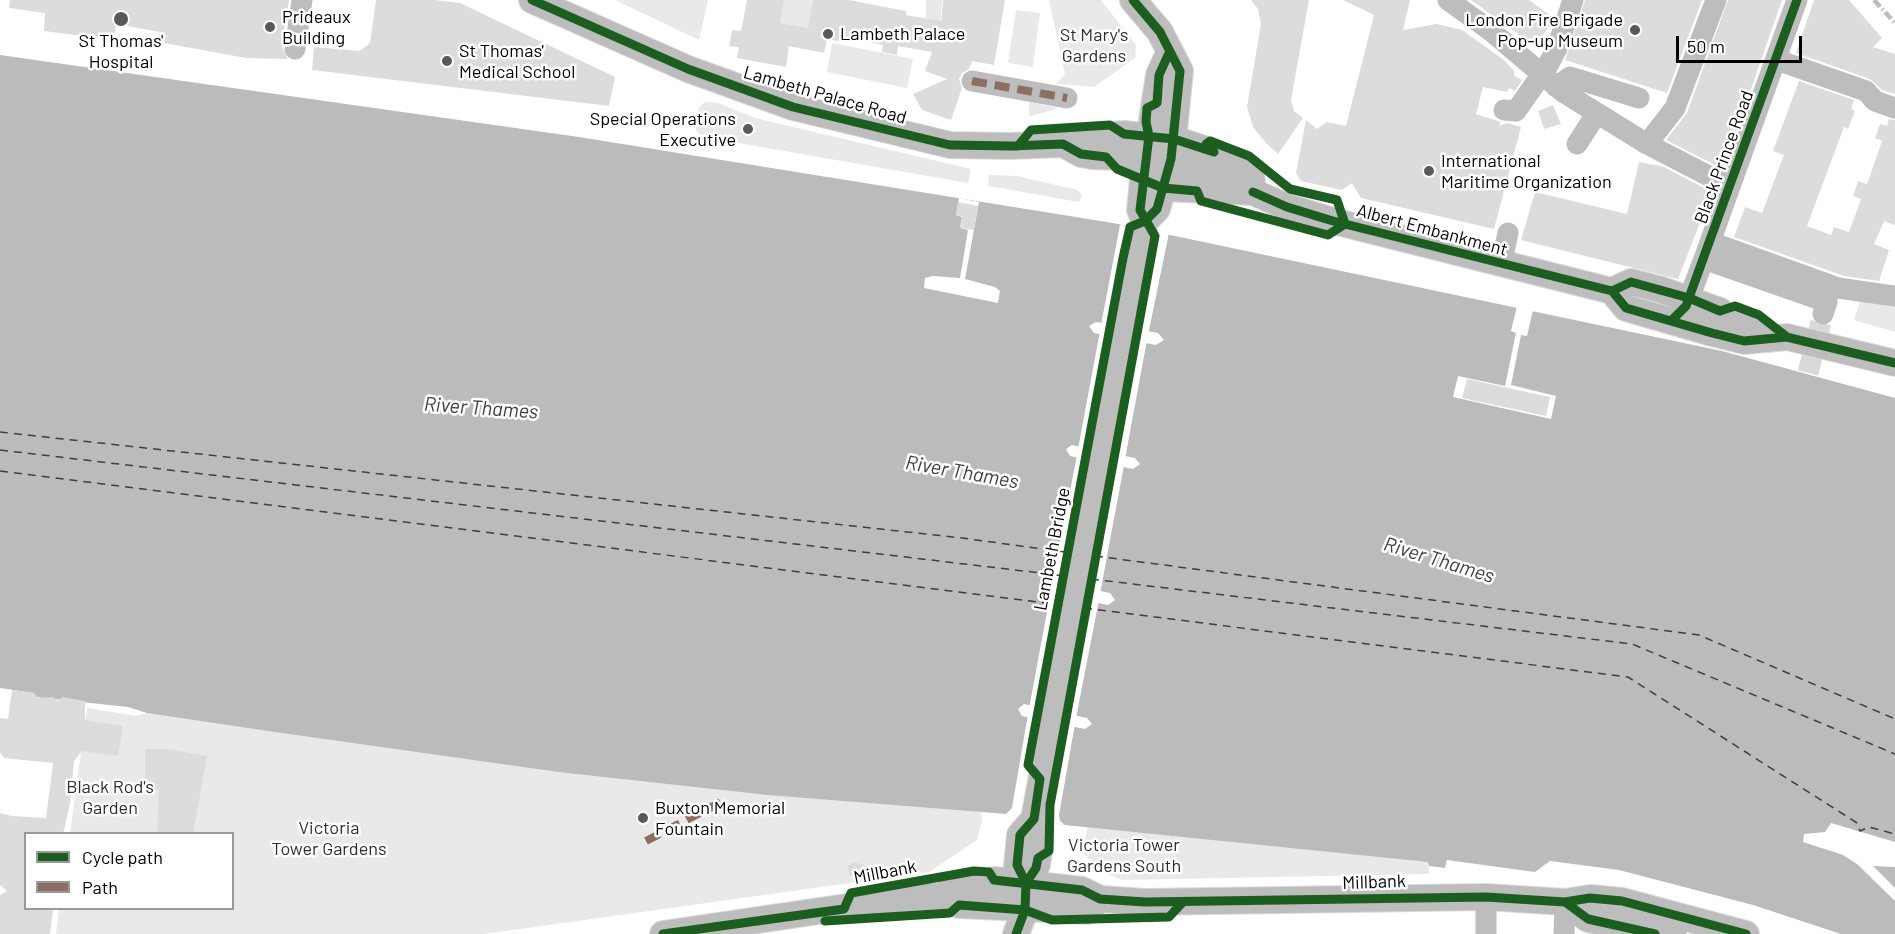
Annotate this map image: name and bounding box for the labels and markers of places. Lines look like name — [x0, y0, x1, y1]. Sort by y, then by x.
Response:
place label: Prideaux Building — [282, 6, 351, 48]
place label: London Fire Brigade Pop-up Museum — [1465, 9, 1623, 52]
marker: St Thomas' Hospital — [112, 10, 130, 28]
marker: Prideaux Building — [263, 20, 277, 34]
place label: Lambeth Palace — [840, 23, 965, 45]
marker: London Fire Brigade Pop-up Museum — [1628, 23, 1642, 37]
marker: Lambeth Palace — [821, 27, 835, 41]
place label: St Thomas' Hospital — [79, 30, 163, 72]
place label: St Thomas' Medical School — [459, 40, 575, 82]
marker: St Thomas' Medical School — [440, 54, 454, 68]
place label: Special Operations Executive — [590, 108, 736, 150]
marker: Special Operations Executive — [741, 122, 755, 136]
place label: International Maritime Organization — [1441, 150, 1612, 192]
marker: International Maritime Organization — [1422, 164, 1436, 178]
place label: Buxton Memorial Fountain — [655, 797, 785, 840]
marker: Buxton Memorial Fountain — [636, 811, 650, 825]

